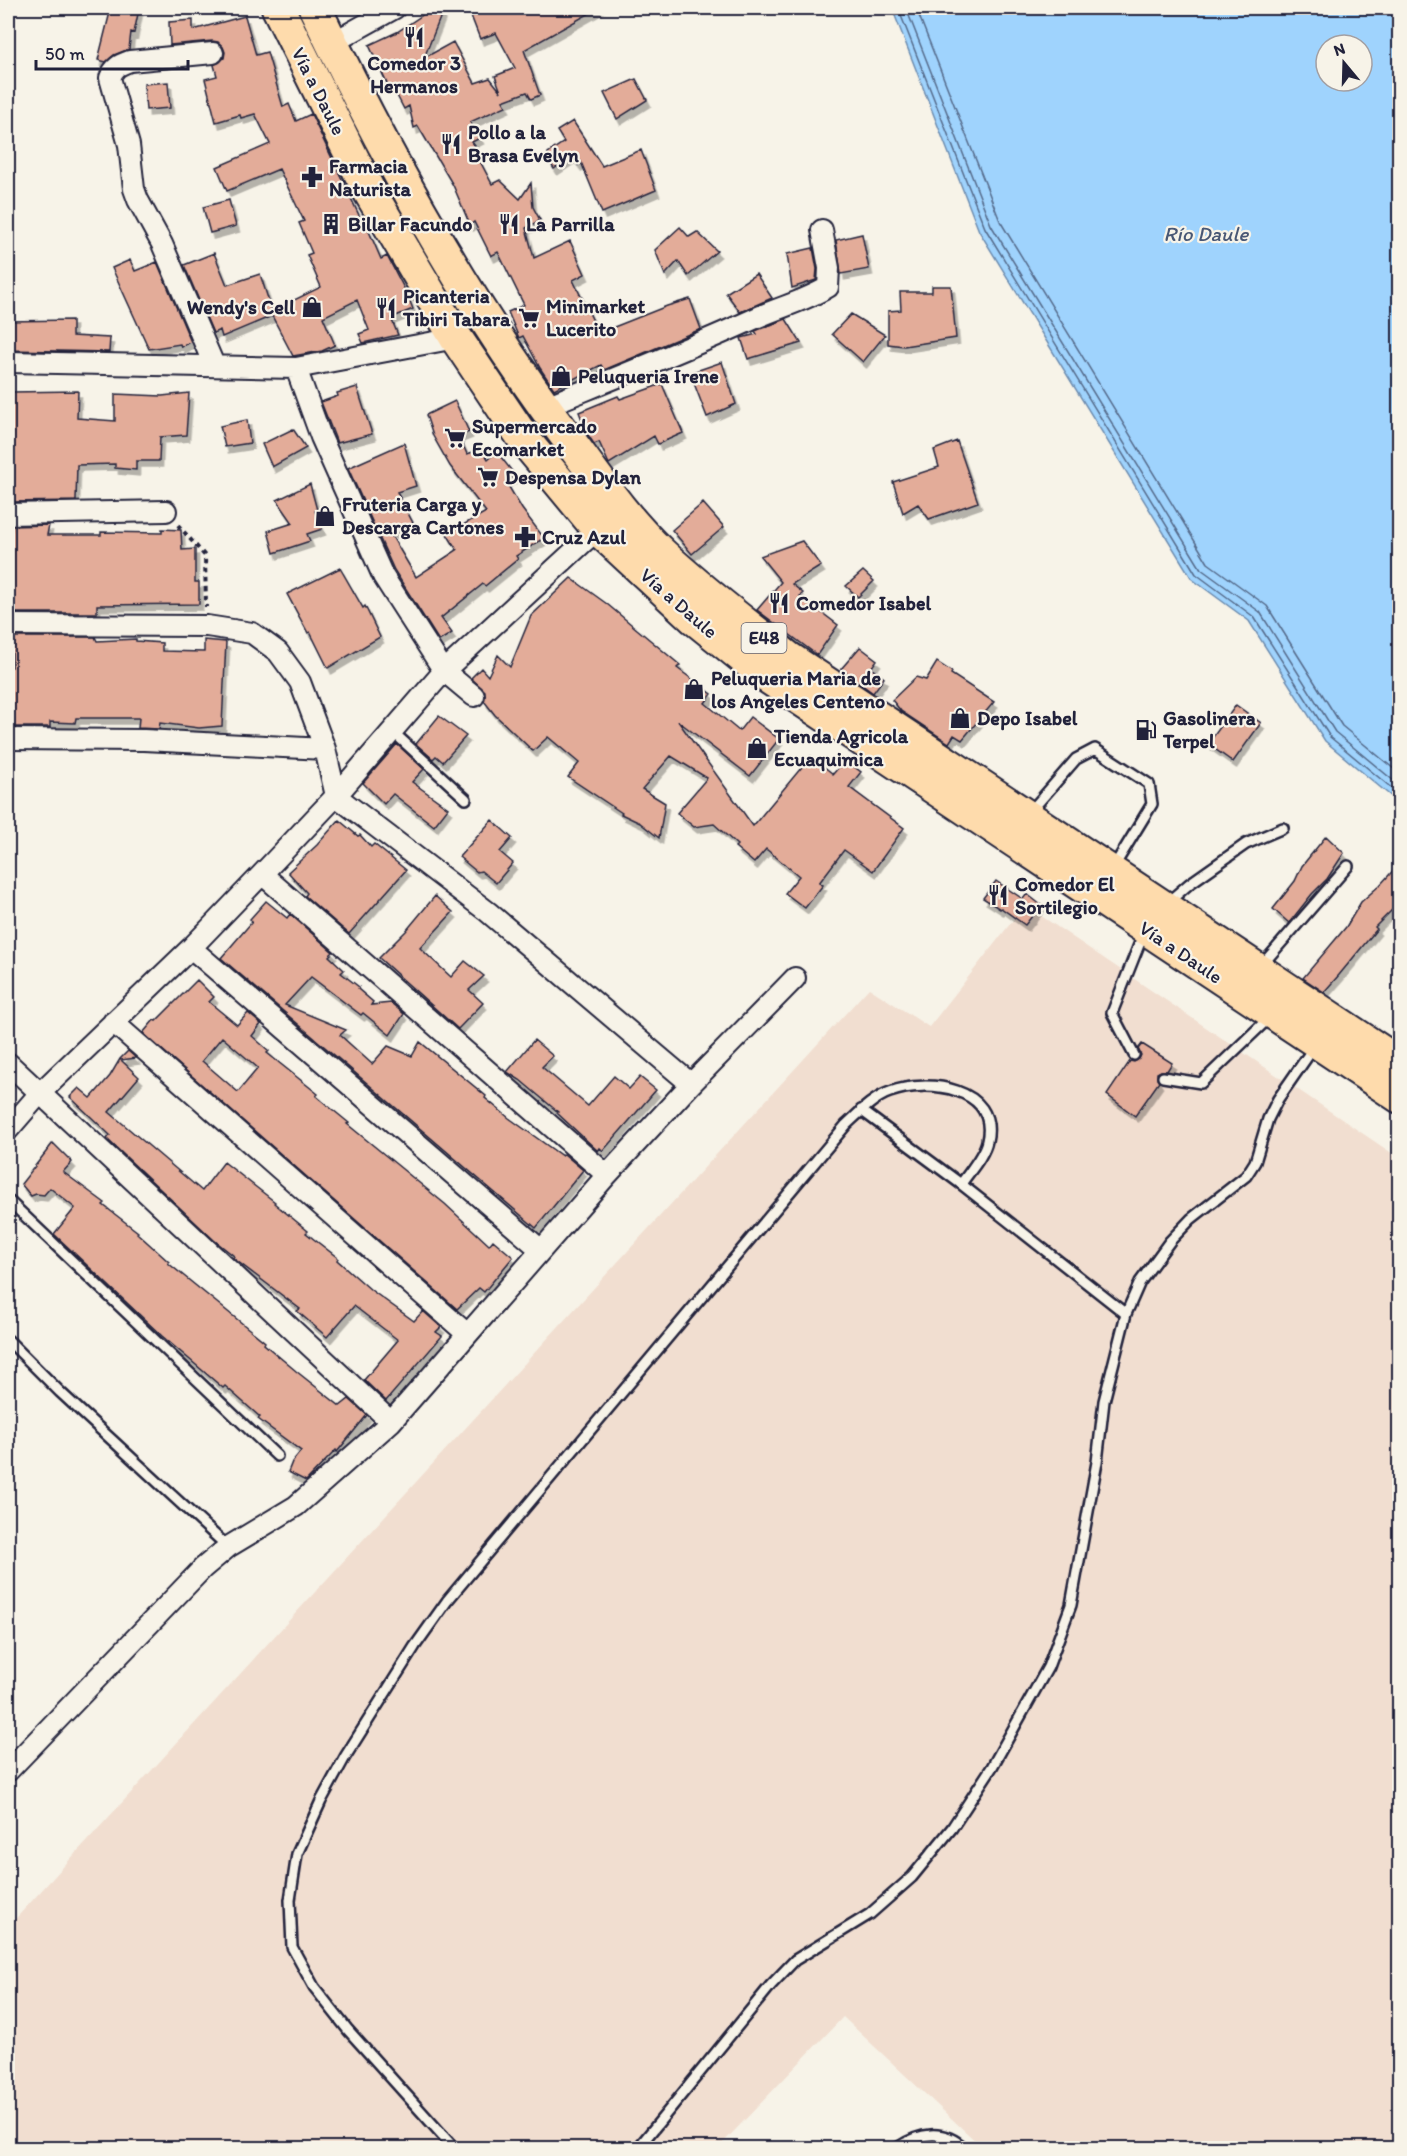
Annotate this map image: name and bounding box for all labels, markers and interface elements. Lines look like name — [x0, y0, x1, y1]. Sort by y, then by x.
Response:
restaurant icon: Comedor 3 Hermanos — [402, 25, 426, 49]
scale bar — [36, 33, 188, 71]
north arrow — [1314, 33, 1374, 93]
text: N — [1331, 39, 1347, 60]
text: 50 m — [45, 43, 85, 65]
street label: Vía a Daule — [287, 43, 351, 139]
place label: Comedor 3 Hermanos — [367, 51, 461, 98]
place label: Pollo a la Brasa Evelyn — [468, 120, 579, 168]
restaurant icon: Pollo a la Brasa Evelyn — [439, 132, 463, 156]
place label: Farmacia Naturista — [329, 154, 411, 201]
pharmacy icon: Farmacia Naturista — [300, 165, 324, 189]
building icon: Billar Facundo — [319, 212, 343, 236]
place label: Billar Facundo — [348, 212, 472, 236]
restaurant icon: La Parrilla — [497, 212, 521, 236]
place label: La Parrilla — [526, 212, 615, 236]
water label: Río Daule — [1164, 221, 1249, 246]
place label: Picanteria Tibiri Tabara — [402, 284, 511, 331]
place label: Minimarket Lucerito — [546, 294, 645, 341]
place label: Wendy's Cell — [187, 295, 295, 320]
shop icon: Wendy's Cell — [300, 295, 324, 319]
restaurant icon: Picanteria Tibiri Tabara — [374, 296, 398, 320]
supermarket icon: Minimarket Lucerito — [517, 306, 541, 330]
shop icon: Peluqueria Irene — [549, 364, 573, 388]
place label: Peluqueria Irene — [578, 364, 719, 389]
place label: Supermercado Ecomarket — [472, 414, 597, 461]
supermarket icon: Supermercado Ecomarket — [443, 426, 467, 450]
supermarket icon: Despensa Dylan — [476, 465, 500, 489]
place label: Despensa Dylan — [505, 465, 642, 490]
place label: Fruteria Carga y Descarga Cartones — [342, 492, 504, 540]
shop icon: Fruteria Carga y Descarga Cartones — [313, 504, 337, 528]
pharmacy icon: Cruz Azul — [513, 525, 537, 549]
place label: Cruz Azul — [542, 525, 626, 549]
street label: Vía a Daule — [635, 563, 723, 643]
restaurant icon: Comedor Isabel — [767, 591, 791, 615]
place label: Comedor Isabel — [796, 591, 931, 615]
road number: E48 — [742, 623, 786, 653]
place label: Peluqueria Maria de los Angeles Centeno — [711, 666, 885, 714]
shop icon: Peluqueria Maria de los Angeles Centeno — [682, 677, 706, 701]
shop icon: Depo Isabel — [948, 706, 972, 730]
place label: Depo Isabel — [977, 706, 1078, 731]
place label: Gasolinera Terpel — [1162, 706, 1256, 754]
fuel station icon: Gasolinera Terpel — [1134, 718, 1158, 742]
place label: Tienda Agricola Ecuaquimica — [773, 724, 909, 772]
shop icon: Tienda Agricola Ecuaquimica — [745, 736, 769, 760]
place label: Comedor El Sortilegio — [1015, 872, 1115, 920]
restaurant icon: Comedor El Sortilegio — [986, 883, 1010, 907]
street label: Vía a Daule — [1135, 915, 1227, 989]

